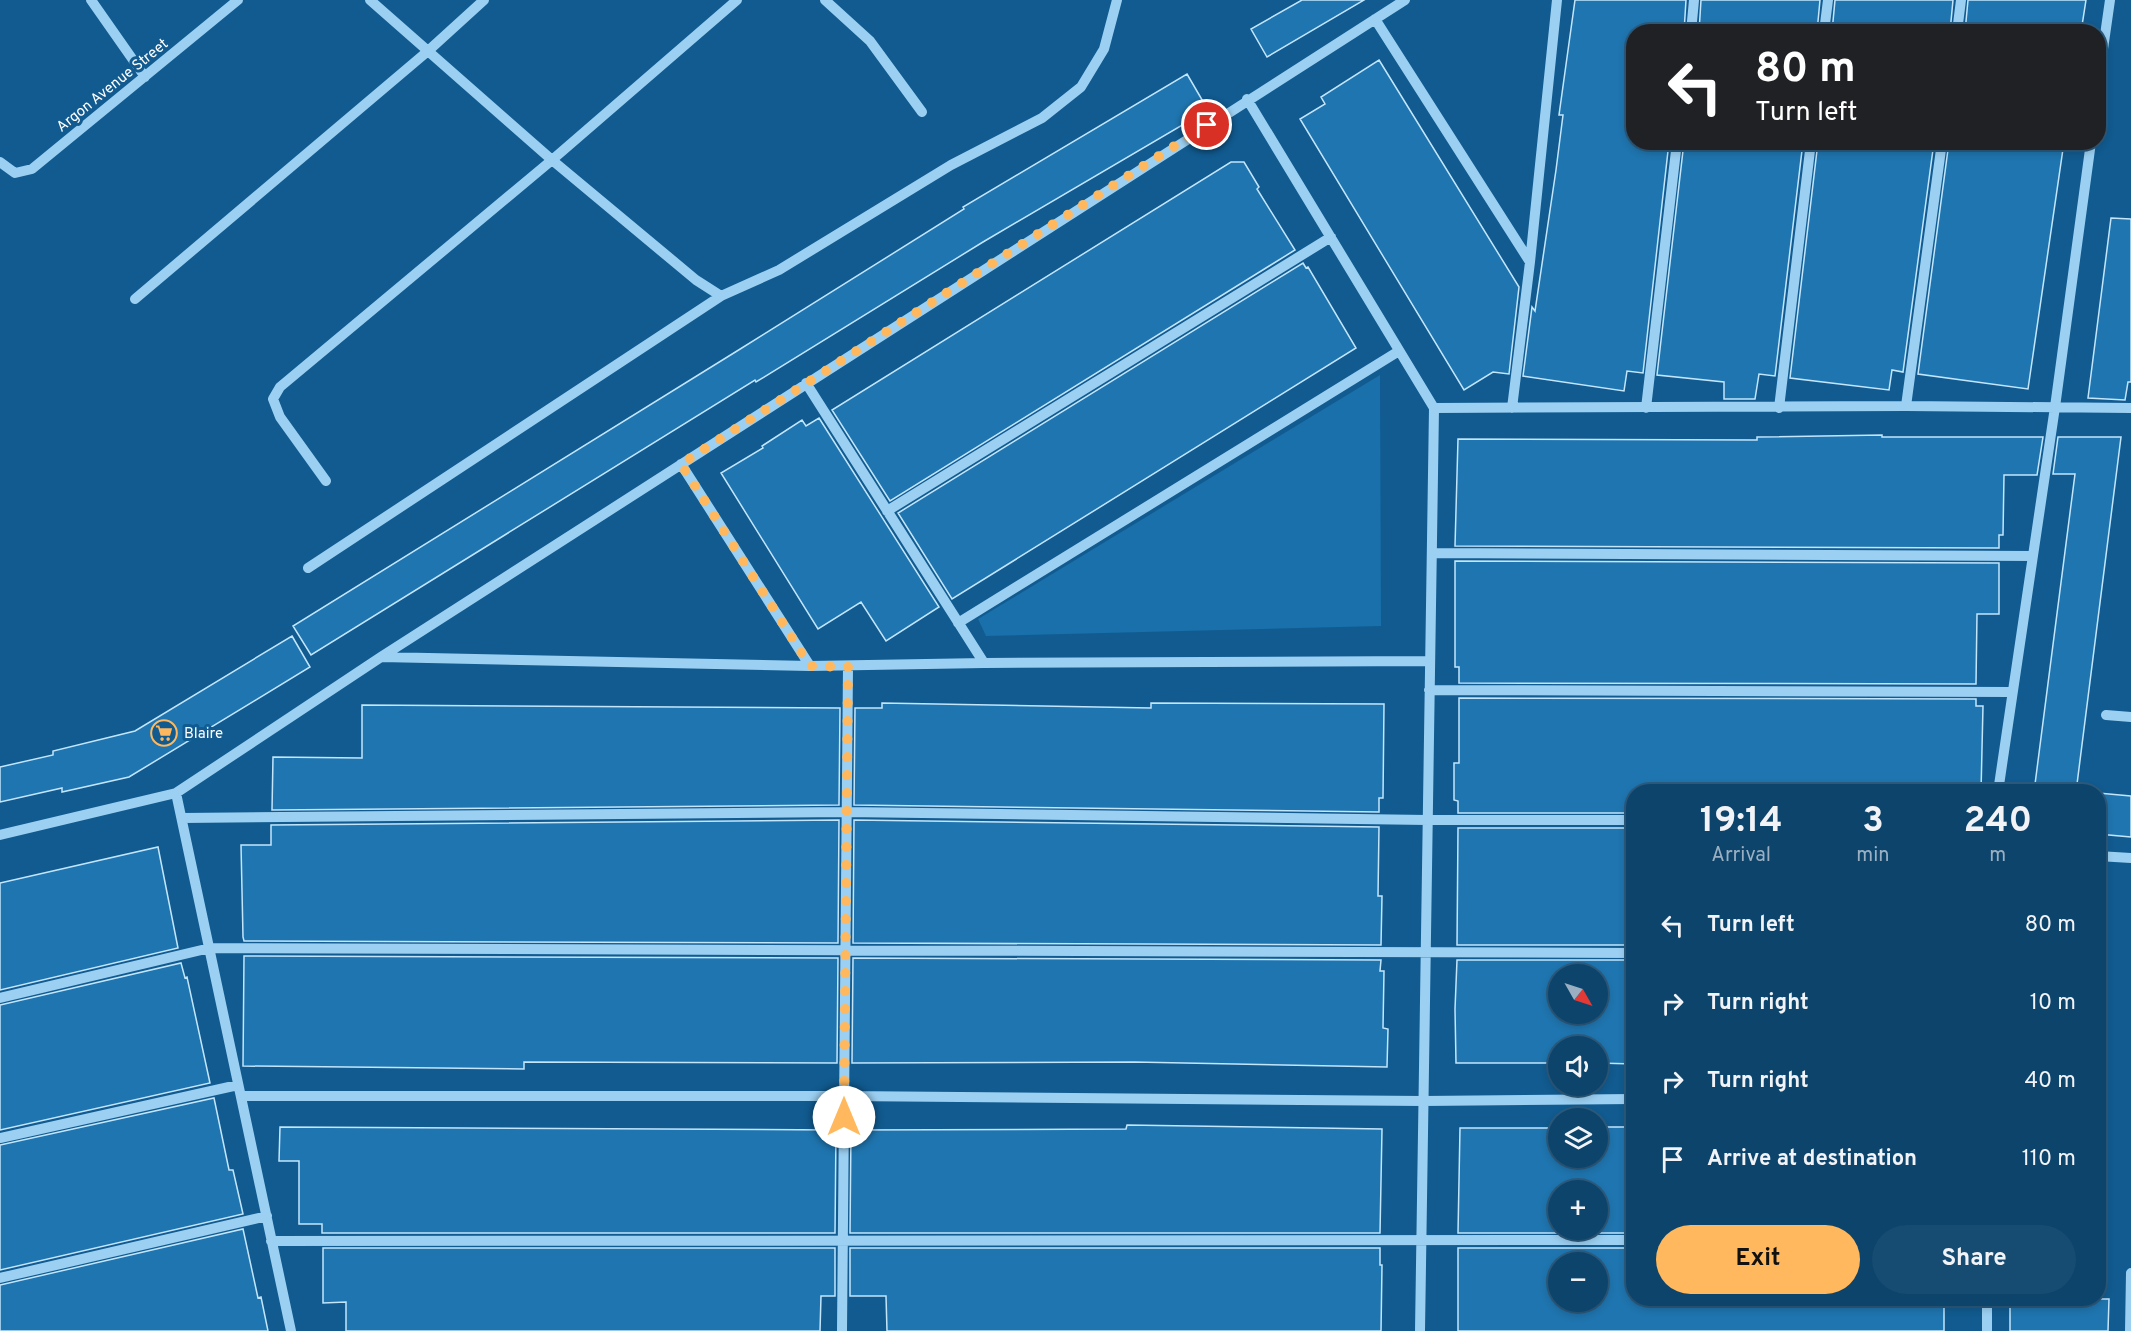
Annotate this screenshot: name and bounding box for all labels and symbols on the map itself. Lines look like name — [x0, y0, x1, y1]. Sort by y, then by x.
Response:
street label: Argon Avenue Street — [53, 35, 173, 137]
pin — [1181, 99, 1232, 150]
supermarket icon: Blaire — [149, 718, 179, 748]
place label: Blaire — [184, 725, 223, 744]
north arrow — [1548, 964, 1608, 1024]
position arrow — [812, 1085, 876, 1149]

